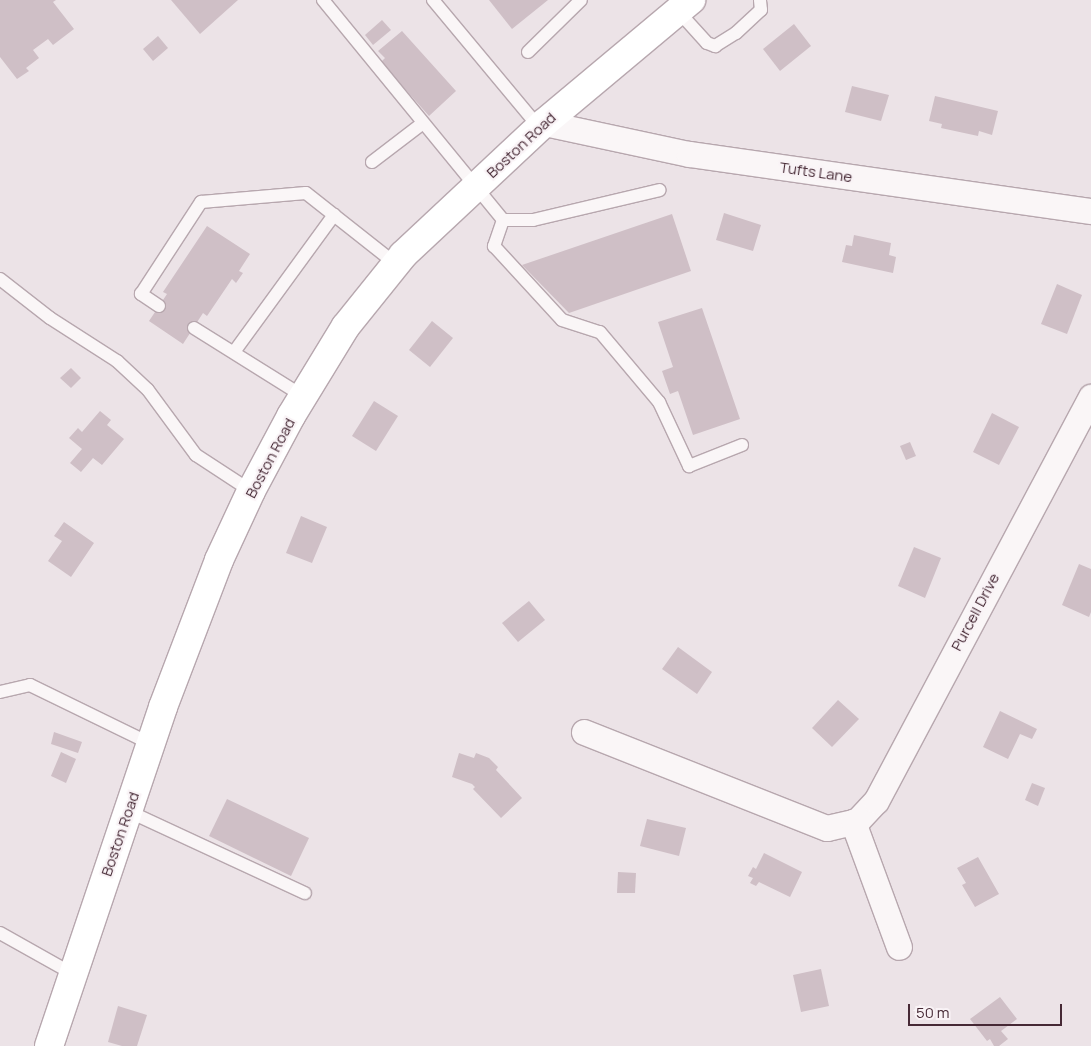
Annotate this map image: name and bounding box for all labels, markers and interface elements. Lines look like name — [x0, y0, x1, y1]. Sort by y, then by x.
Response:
street label: Boston Road — [483, 108, 559, 182]
street label: Tufts Lane — [779, 158, 853, 186]
street label: Boston Road — [241, 415, 299, 501]
street label: Purcell Drive — [947, 570, 1003, 654]
street label: Boston Road — [97, 790, 143, 878]
scale bar — [911, 994, 1065, 1026]
text: 50 m — [916, 1002, 950, 1023]

